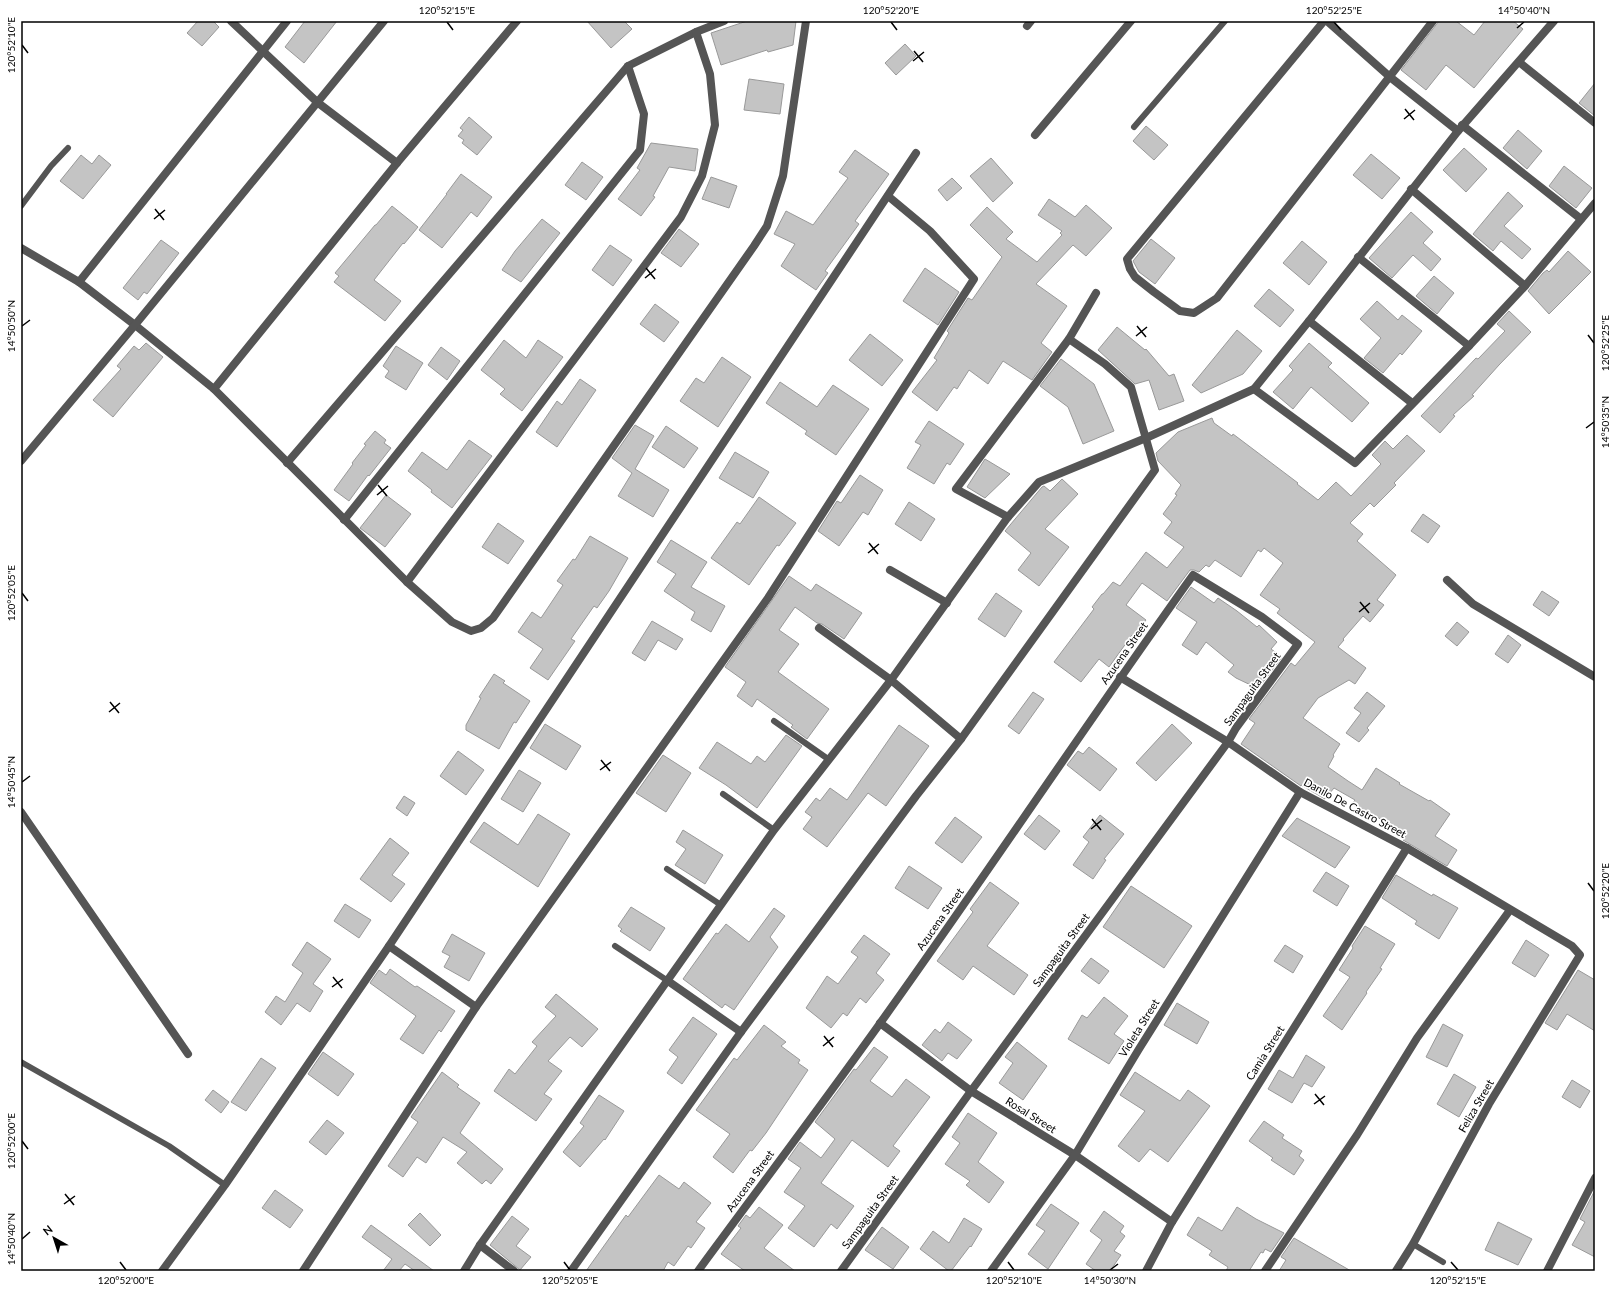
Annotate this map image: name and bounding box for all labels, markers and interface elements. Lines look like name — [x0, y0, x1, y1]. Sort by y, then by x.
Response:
text: 120°52'15"E — [419, 4, 475, 16]
text: 120°52'20"E — [863, 4, 919, 16]
text: 120°52'25"E — [1306, 4, 1362, 16]
text: 14°50'40"N — [1498, 4, 1550, 16]
text: 120°52'10"E — [5, 17, 17, 73]
text: 14°50'50"N — [5, 300, 17, 352]
text: 120°52'25"E — [1599, 315, 1611, 371]
text: 14°50'35"N — [1599, 396, 1611, 448]
text: 120°52'05"E — [5, 565, 17, 621]
street label: Azucena Street — [1097, 619, 1150, 686]
street label: Sampaguita Street — [1221, 649, 1283, 728]
text: 14°50'45"N — [5, 756, 17, 808]
street label: Danilo De Castro Street — [1302, 775, 1409, 840]
text: 120°52'20"E — [1599, 863, 1611, 919]
street label: Azucena Street — [913, 885, 966, 952]
street label: Sampaguita Street — [1030, 910, 1092, 989]
street label: Violeta Street — [1116, 996, 1162, 1059]
street label: Camia Street — [1243, 1023, 1286, 1082]
street label: Feliza Street — [1455, 1077, 1496, 1135]
street label: Rosal Street — [1003, 1094, 1059, 1135]
text: 120°52'00"E — [5, 1113, 17, 1169]
street label: Azucena Street — [723, 1147, 776, 1214]
street label: Sampaguita Street — [839, 1172, 901, 1251]
text: 14°50'40"N — [5, 1213, 17, 1265]
north arrow — [34, 1218, 74, 1258]
text: N — [40, 1222, 55, 1238]
text: 120°52'00"E — [98, 1274, 154, 1286]
text: 120°52'05"E — [542, 1274, 598, 1286]
text: 120°52'10"E — [986, 1274, 1042, 1286]
text: 14°50'30"N — [1084, 1274, 1136, 1286]
text: 120°52'15"E — [1430, 1274, 1486, 1286]

